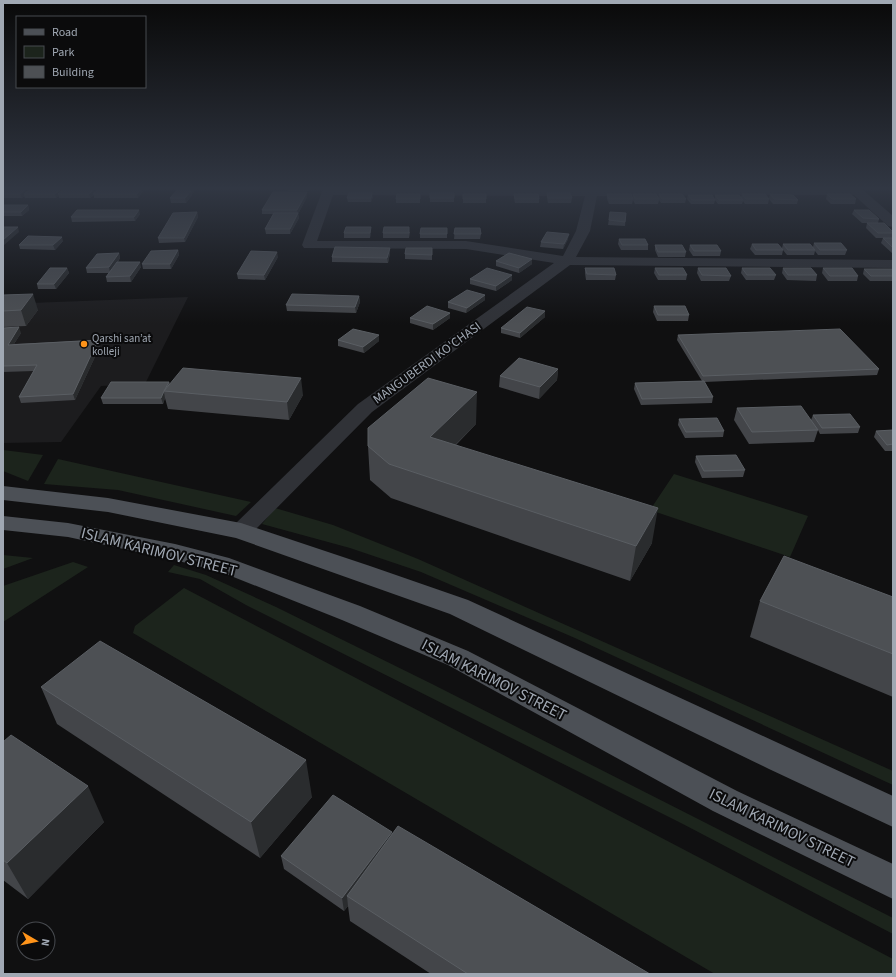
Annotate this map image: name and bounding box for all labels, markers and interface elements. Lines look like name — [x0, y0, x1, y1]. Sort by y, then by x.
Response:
legend — [16, 16, 146, 88]
text: Road — [52, 24, 78, 41]
text: Park — [52, 44, 74, 61]
text: Building — [52, 64, 94, 81]
street label: MANGUBERDI KO'CHASI — [369, 318, 485, 408]
place label: Qarshi san’at kolleji — [92, 331, 151, 359]
marker: Qarshi san’at kolleji — [79, 339, 89, 349]
street label: ISLAM KARIMOV STREET — [79, 522, 240, 582]
street label: ISLAM KARIMOV STREET — [418, 634, 571, 726]
street label: ISLAM KARIMOV STREET — [705, 783, 859, 873]
north arrow — [16, 921, 56, 961]
text: N — [37, 938, 53, 947]

